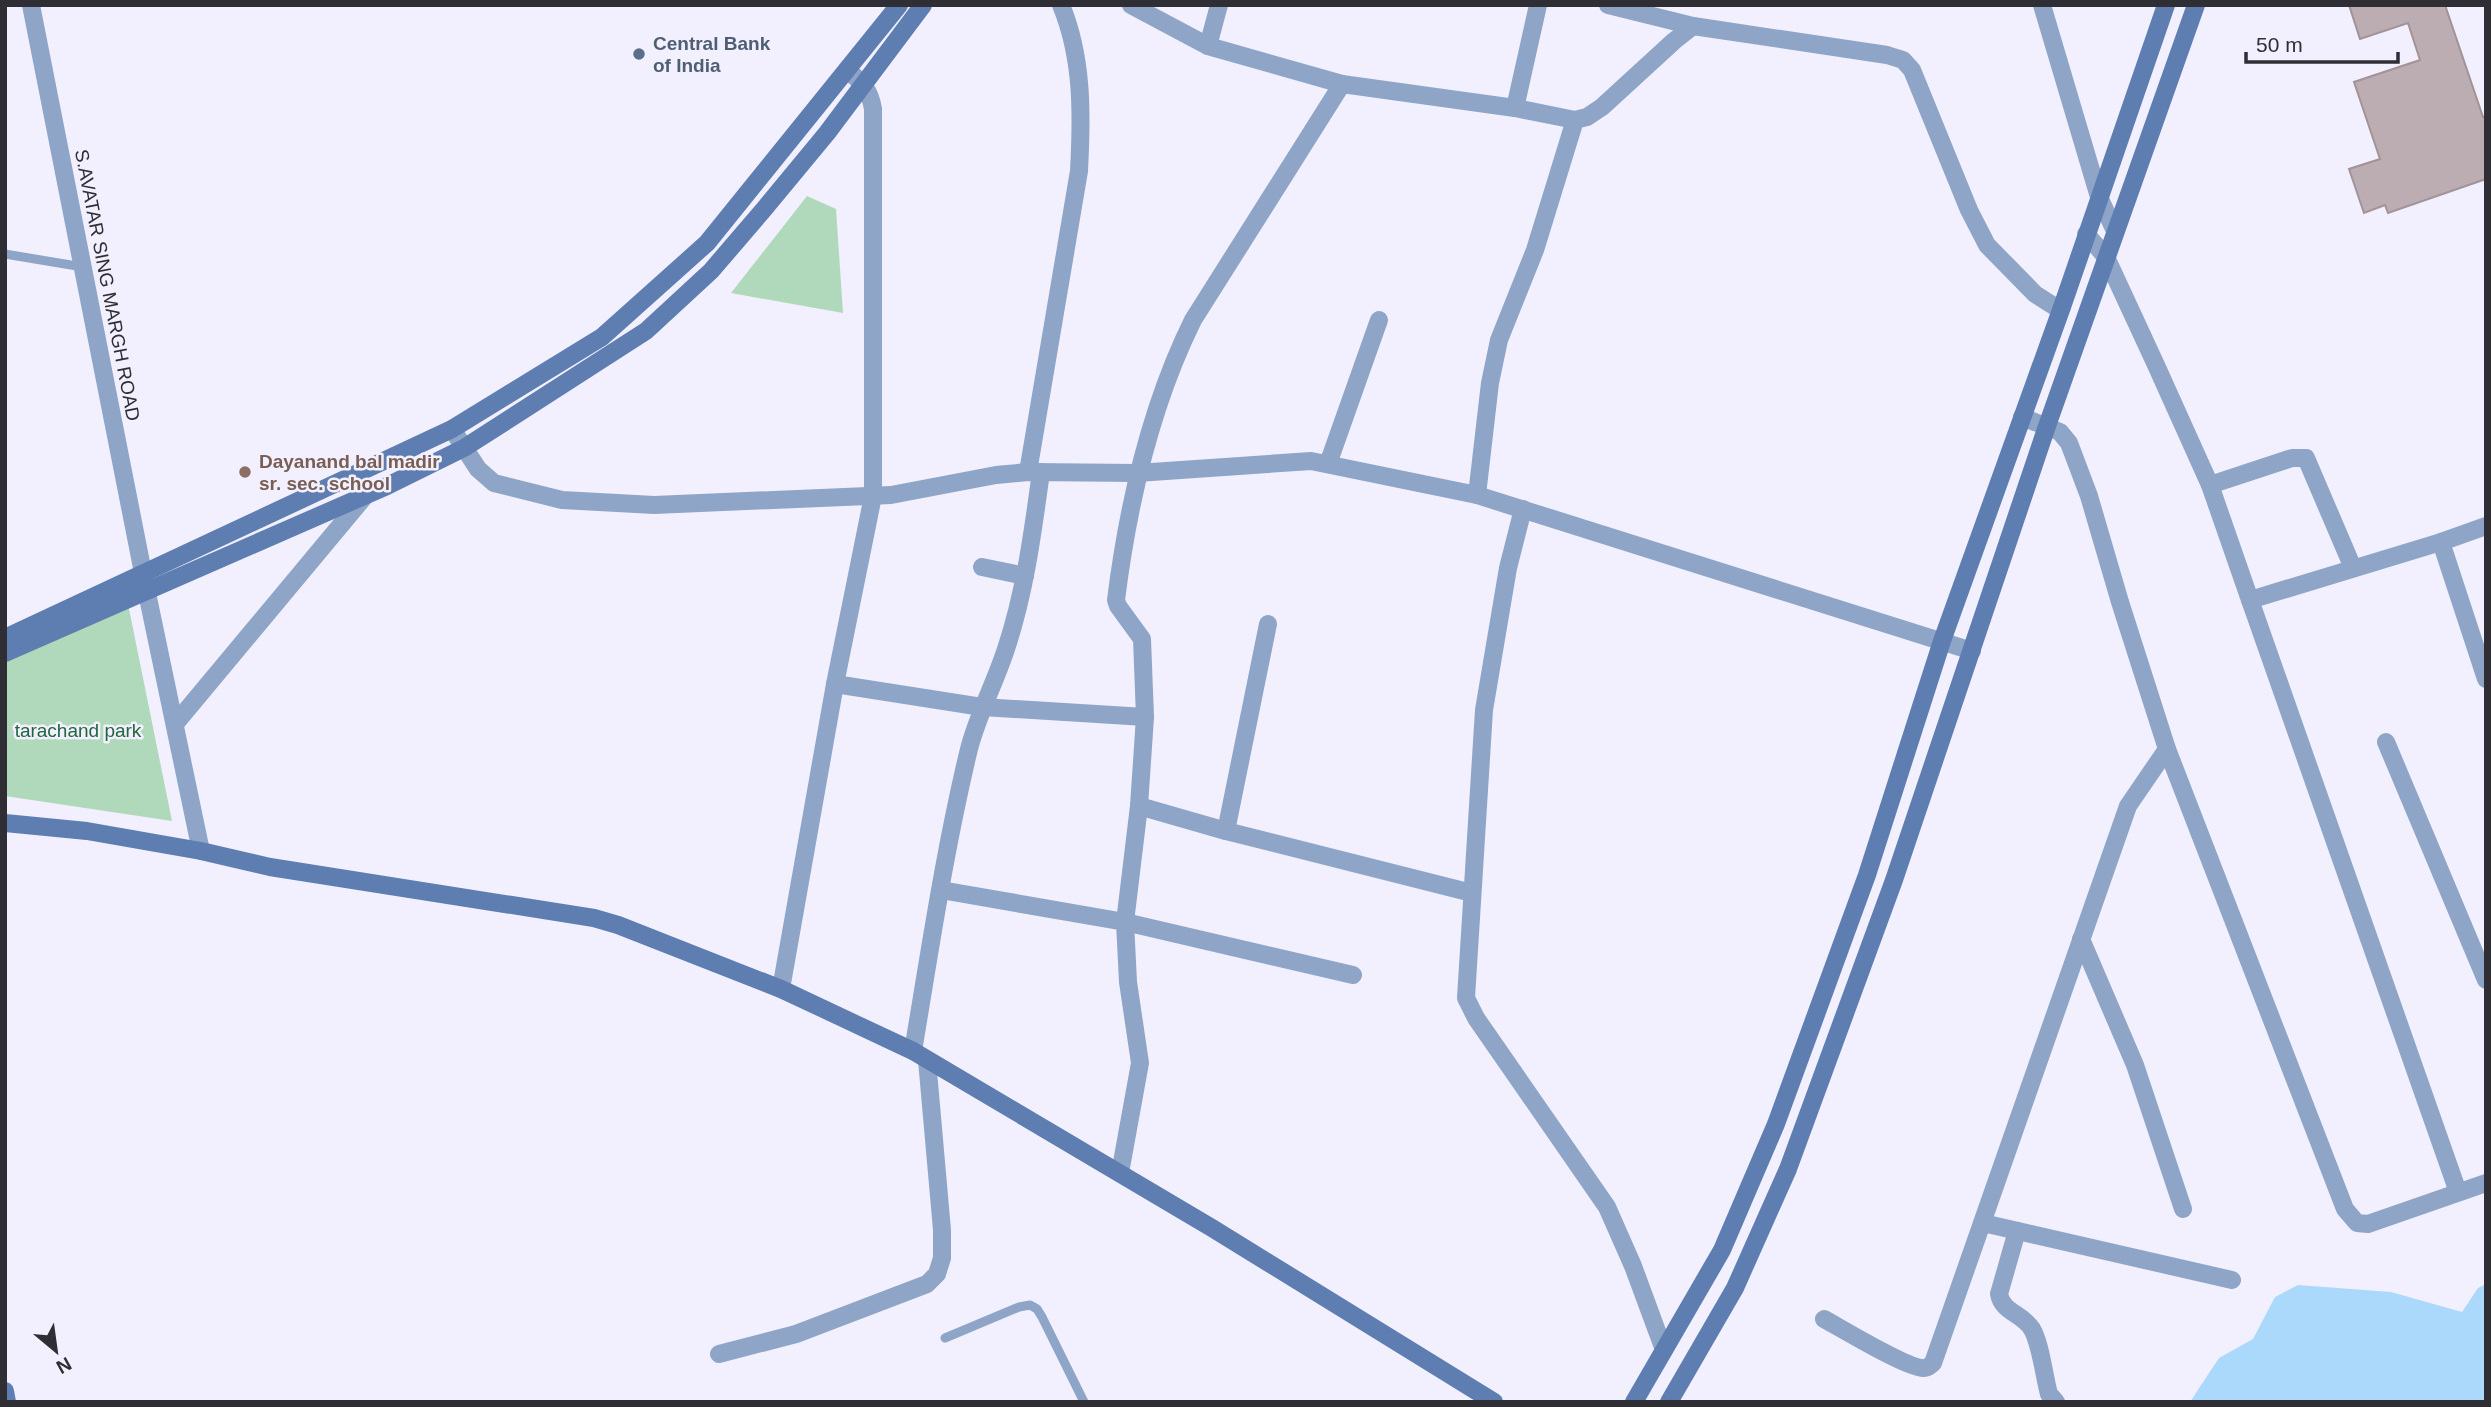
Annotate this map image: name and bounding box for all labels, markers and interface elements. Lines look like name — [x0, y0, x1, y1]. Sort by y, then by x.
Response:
scale bar — [2246, 21, 2398, 65]
place label: Central Bank of India — [653, 33, 771, 76]
text: 50 m — [2256, 33, 2303, 56]
marker: Central Bank of India — [631, 46, 647, 62]
street label: S.AVATAR SING MARGH ROAD — [71, 148, 144, 423]
place label: Dayanand bal madir sr. sec. school — [259, 451, 440, 494]
marker: Dayanand bal madir sr. sec. school — [237, 464, 253, 480]
park label: tarachand park — [15, 720, 142, 741]
north arrow — [21, 1316, 91, 1386]
text: N — [53, 1353, 75, 1378]

